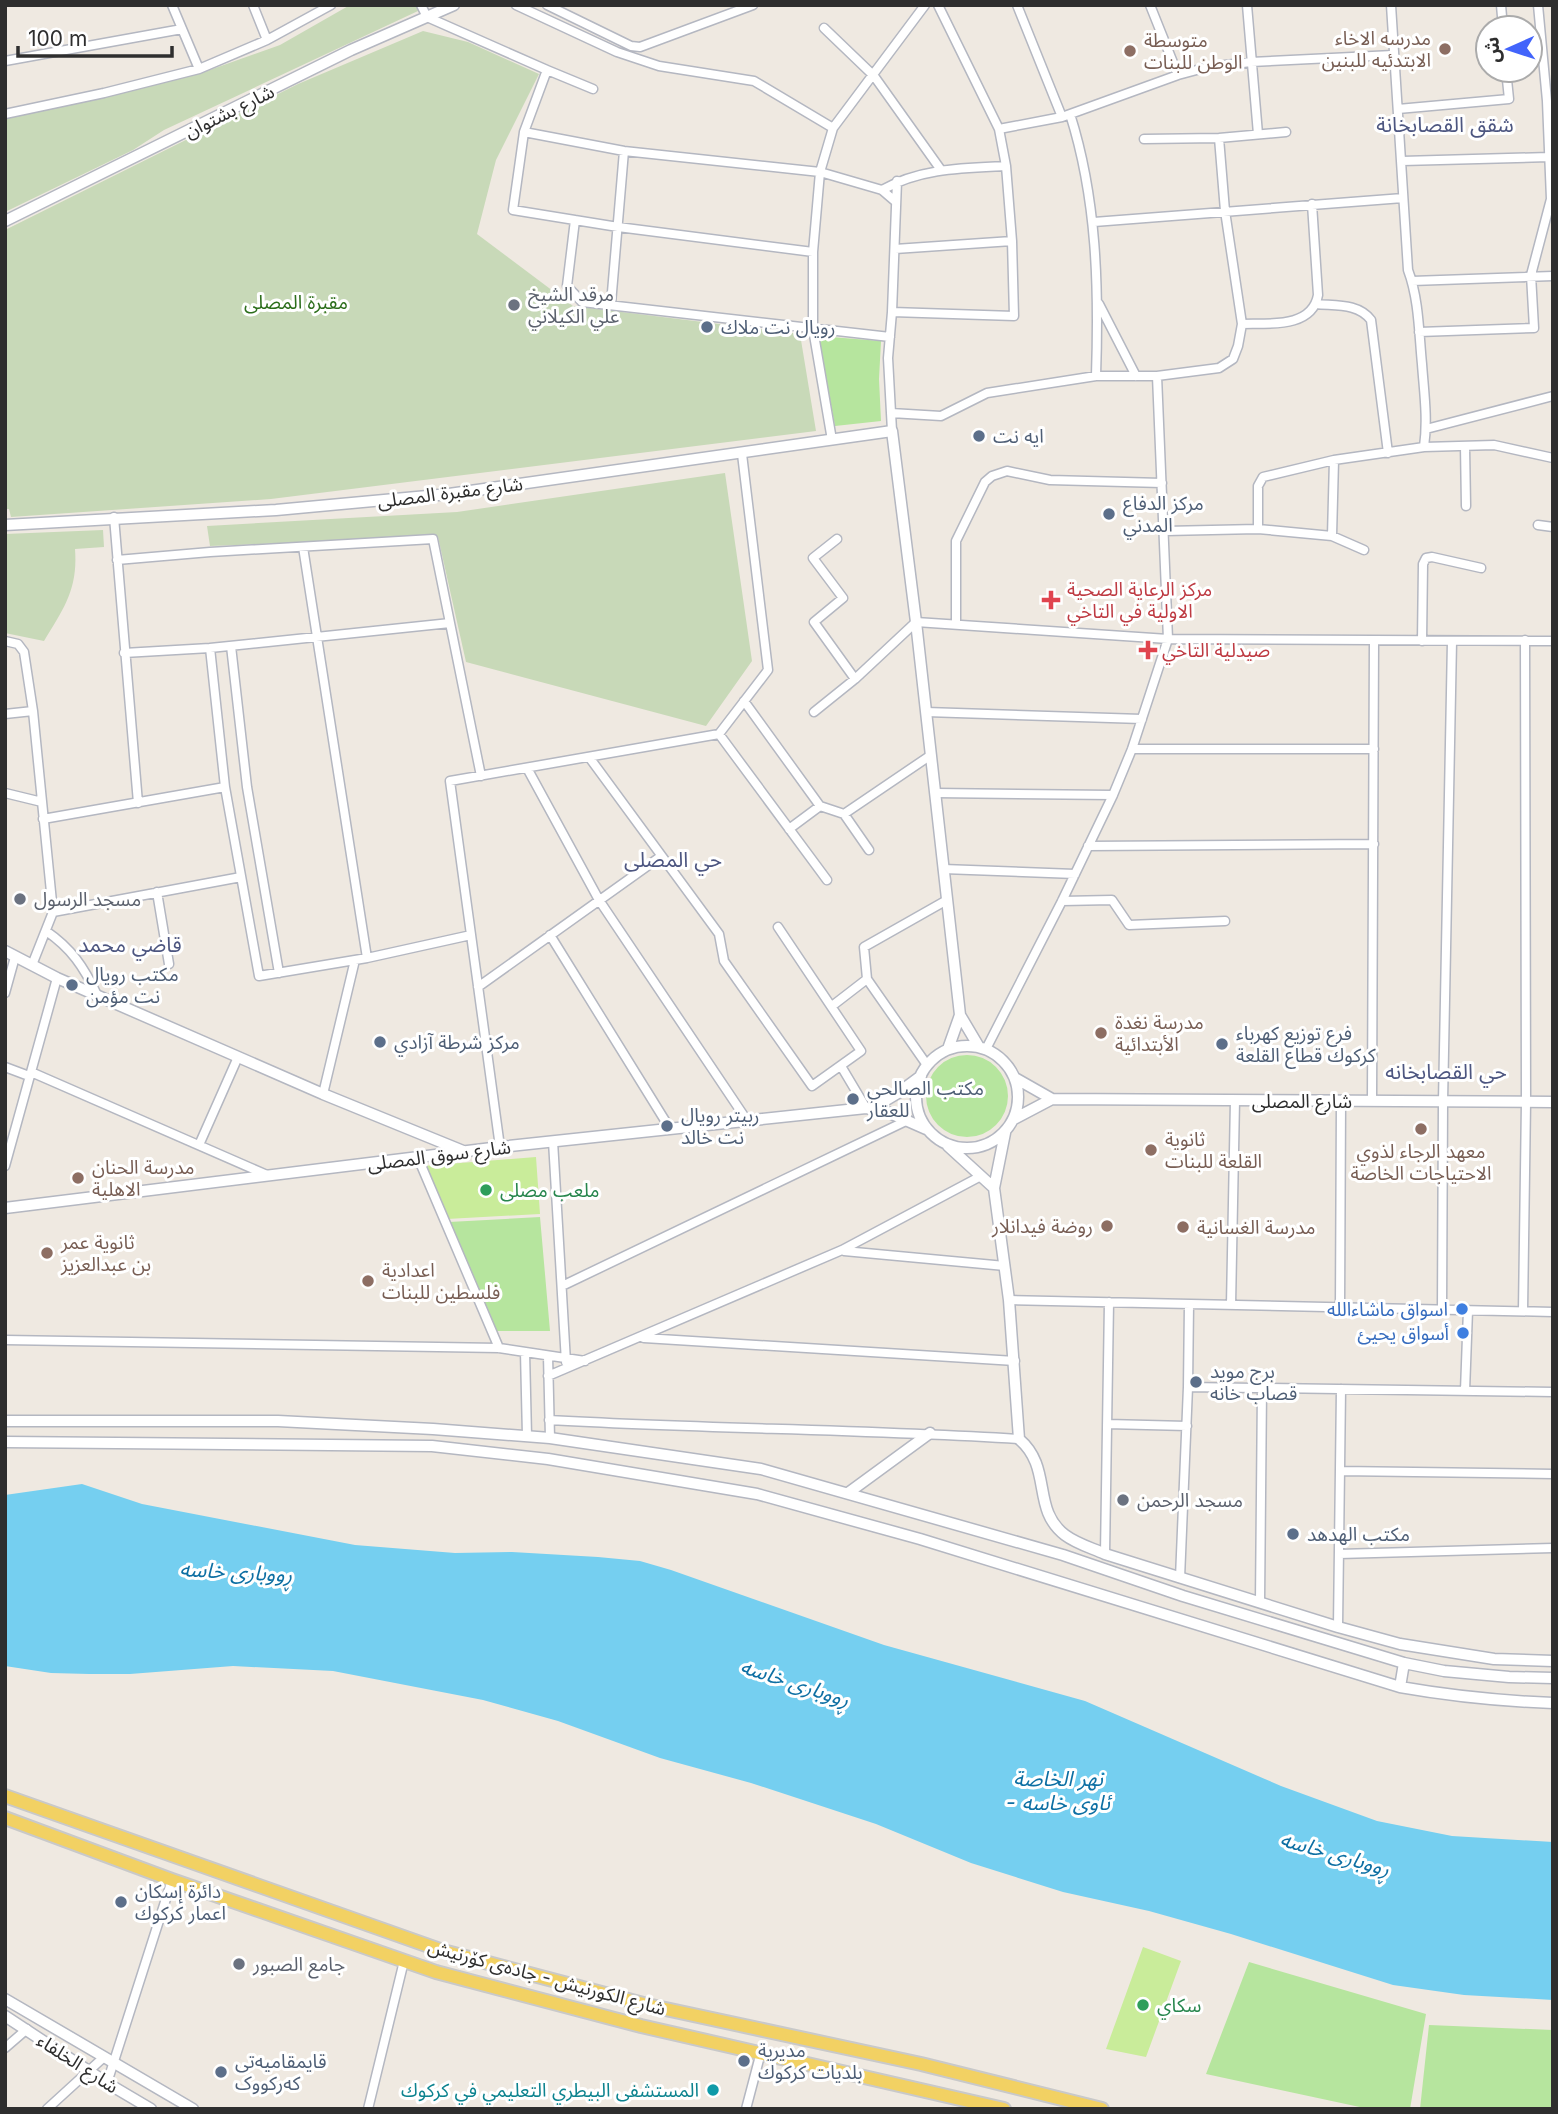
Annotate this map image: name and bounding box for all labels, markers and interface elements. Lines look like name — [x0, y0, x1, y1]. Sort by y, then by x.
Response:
scale bar — [18, 14, 172, 58]
north arrow — [1474, 14, 1544, 84]
text: 100 m — [28, 26, 87, 51]
place label: مدرسه الاخاء الابتدئيه للبنين — [1322, 27, 1431, 72]
place label: متوسطة الوطن للبنات — [1144, 29, 1243, 74]
text: ش — [1480, 36, 1505, 63]
marker: مدرسه الاخاء الابتدئيه للبنين — [1437, 41, 1453, 57]
marker: متوسطة الوطن للبنات — [1122, 43, 1138, 59]
street label: شارع بشتوان — [180, 80, 279, 145]
district label: شقق القصابخانة — [1376, 112, 1514, 138]
place label: مرقد الشيخ علي الكيلاني — [528, 283, 619, 331]
park label: مقبرة المصلى — [244, 291, 348, 314]
marker: مرقد الشيخ علي الكيلاني — [506, 297, 522, 313]
place label: رويال نت ملاك — [721, 316, 836, 339]
marker: رويال نت ملاك — [699, 319, 715, 335]
place label: ايه نت — [993, 425, 1044, 448]
marker: ايه نت — [971, 428, 987, 444]
street label: شارع مقبرة المصلى — [376, 472, 524, 515]
place label: مركز الدفاع المدني — [1123, 492, 1204, 540]
marker: مركز الدفاع المدني — [1101, 506, 1117, 522]
place label: مركز الرعاية الصحية الاولية في التاخي — [1067, 578, 1212, 626]
marker: مركز الرعاية الصحية الاولية في التاخي — [1041, 590, 1061, 610]
place label: صيدلية التاخي — [1162, 639, 1270, 665]
marker: صيدلية التاخي — [1140, 642, 1156, 658]
district label: حي المصلى — [624, 847, 722, 876]
place label: مسجد الرسول — [34, 888, 141, 911]
marker: مسجد الرسول — [12, 891, 28, 907]
district label: قاضي محمد — [78, 932, 182, 961]
place label: مكتب رويال نت مؤمن — [86, 963, 179, 1008]
marker: مكتب رويال نت مؤمن — [64, 977, 80, 993]
place label: مدرسة نغدة الأبتدائية — [1115, 1011, 1204, 1056]
place label: فرع توزيع كهرباء كركوك قطاع القلعة — [1236, 1022, 1377, 1069]
marker: مدرسة نغدة الأبتدائية — [1093, 1025, 1109, 1041]
place label: مركز شرطة آزادي — [394, 1031, 520, 1057]
marker: مركز شرطة آزادي — [372, 1034, 388, 1050]
marker: فرع توزيع كهرباء كركوك قطاع القلعة — [1214, 1036, 1230, 1052]
district label: حي القصابخانه — [1385, 1059, 1507, 1088]
place label: مكتب الصالحي للعقار — [866, 1077, 984, 1122]
street label: شارع المصلى — [1252, 1090, 1352, 1115]
marker: مكتب الصالحي للعقار — [845, 1091, 861, 1107]
place label: ربيتر رويال نت خالد — [681, 1104, 759, 1149]
marker: ربيتر رويال نت خالد — [659, 1118, 675, 1134]
marker: معهد الرجاء لذوي الاحتياجات الخاصة — [1413, 1121, 1429, 1137]
place label: ثانوية القلعة للبنات — [1165, 1128, 1262, 1173]
street label: شارع سوق المصلى — [366, 1135, 512, 1178]
place label: معهد الرجاء لذوي الاحتياجات الخاصة — [1351, 1140, 1491, 1185]
marker: ثانوية القلعة للبنات — [1143, 1142, 1159, 1158]
place label: مدرسة الحنان الاهلية — [92, 1156, 195, 1201]
marker: مدرسة الحنان الاهلية — [70, 1170, 86, 1186]
place label: ملعب مصلى — [500, 1179, 599, 1202]
marker: ملعب مصلى — [478, 1182, 494, 1198]
place label: روضة فيدانلار — [991, 1215, 1093, 1238]
place label: مدرسة الغسانية — [1197, 1216, 1315, 1239]
marker: روضة فيدانلار — [1099, 1218, 1115, 1234]
marker: مدرسة الغسانية — [1175, 1219, 1191, 1235]
place label: ثانوية عمر بن عبدالعزيز — [60, 1231, 151, 1276]
marker: ثانوية عمر بن عبدالعزيز — [39, 1245, 55, 1261]
place label: اعدادية فلسطين للبنات — [382, 1259, 500, 1304]
marker: اعدادية فلسطين للبنات — [360, 1273, 376, 1289]
place label: اسواق ماشاءالله — [1327, 1298, 1448, 1321]
marker: اسواق ماشاءالله — [1454, 1301, 1470, 1317]
place label: أسواق يحيئ — [1357, 1322, 1449, 1345]
marker: أسواق يحيئ — [1455, 1325, 1471, 1341]
place label: برج مويد قصاب خانه — [1210, 1360, 1297, 1405]
marker: برج مويد قصاب خانه — [1188, 1374, 1204, 1390]
place label: مسجد الرحمن — [1137, 1489, 1243, 1512]
marker: مسجد الرحمن — [1115, 1492, 1131, 1508]
place label: مكتب الهدهد — [1307, 1523, 1410, 1546]
marker: مكتب الهدهد — [1285, 1526, 1301, 1542]
water label: ڕووباری خاسە — [179, 1556, 293, 1592]
water label: ڕووباری خاسە — [736, 1653, 853, 1717]
water label: نهر الخاصة - ئاوی خاسە — [1006, 1766, 1112, 1815]
water label: ڕووباری خاسە — [1276, 1826, 1393, 1886]
place label: دائرة إسكان اعمار كركوك — [135, 1880, 226, 1925]
marker: دائرة إسكان اعمار كركوك — [113, 1894, 129, 1910]
street label: شارع الكورنيش - جادەی کۆرنیش — [425, 1935, 668, 2022]
place label: جامع الصبور — [252, 1953, 345, 1979]
marker: جامع الصبور — [231, 1956, 247, 1972]
place label: سكاي — [1157, 1994, 1202, 2020]
marker: سكاي — [1135, 1997, 1151, 2013]
street label: شارع الخلفاء — [32, 2029, 123, 2100]
place label: مديرية بلديات كركوك — [758, 2039, 863, 2084]
place label: قایمقامیەتی کەرکووک — [235, 2050, 327, 2095]
marker: مديرية بلديات كركوك — [736, 2053, 752, 2069]
marker: قایمقامیەتی کەرکووک — [213, 2064, 229, 2080]
place label: المستشفى البيطري التعليمي في كركوك — [401, 2079, 699, 2105]
marker: المستشفى البيطري التعليمي في كركوك — [705, 2082, 721, 2098]

